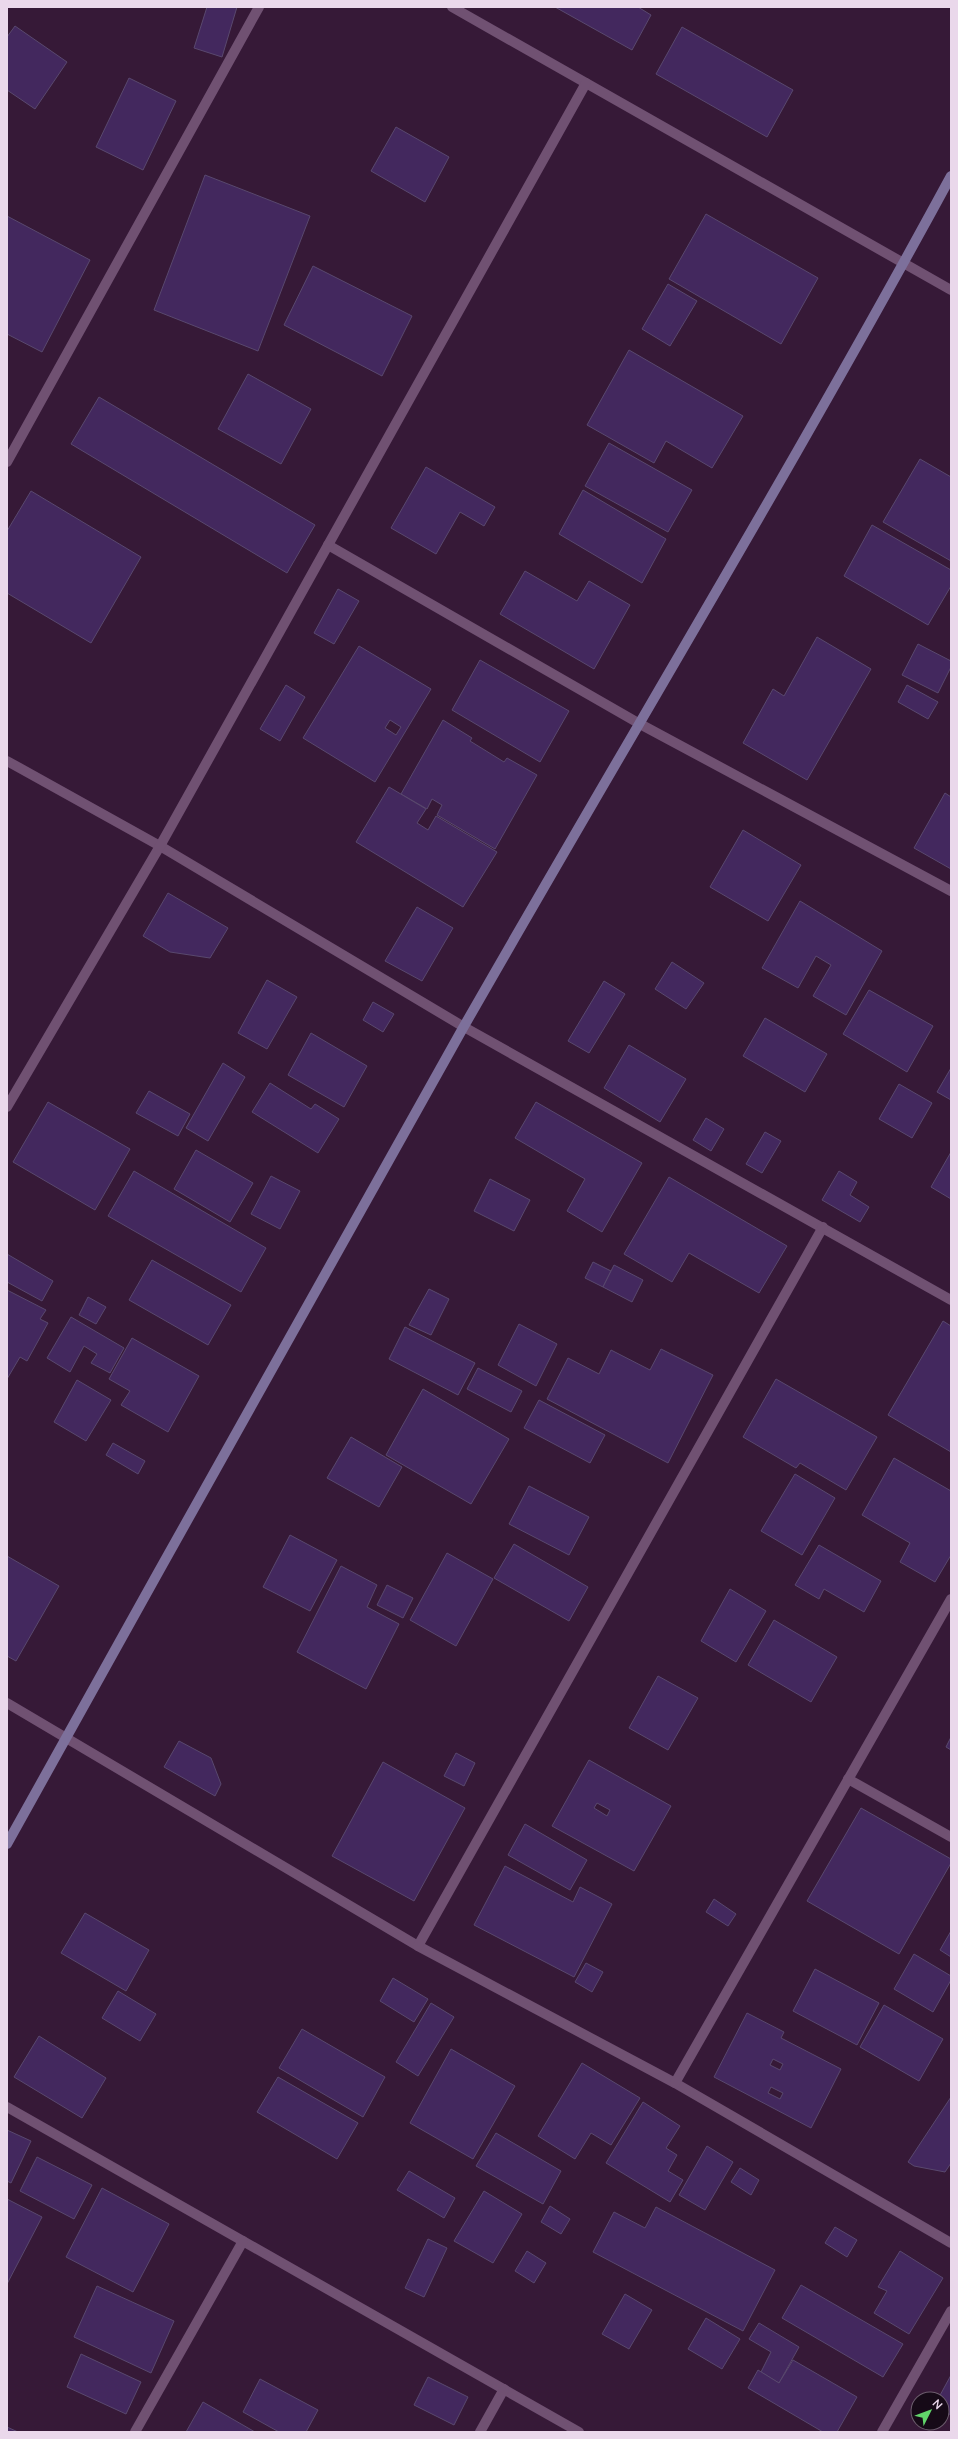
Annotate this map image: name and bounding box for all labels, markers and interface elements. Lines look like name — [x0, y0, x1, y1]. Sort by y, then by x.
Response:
north arrow — [910, 2391, 950, 2431]
text: N — [930, 2396, 945, 2411]

